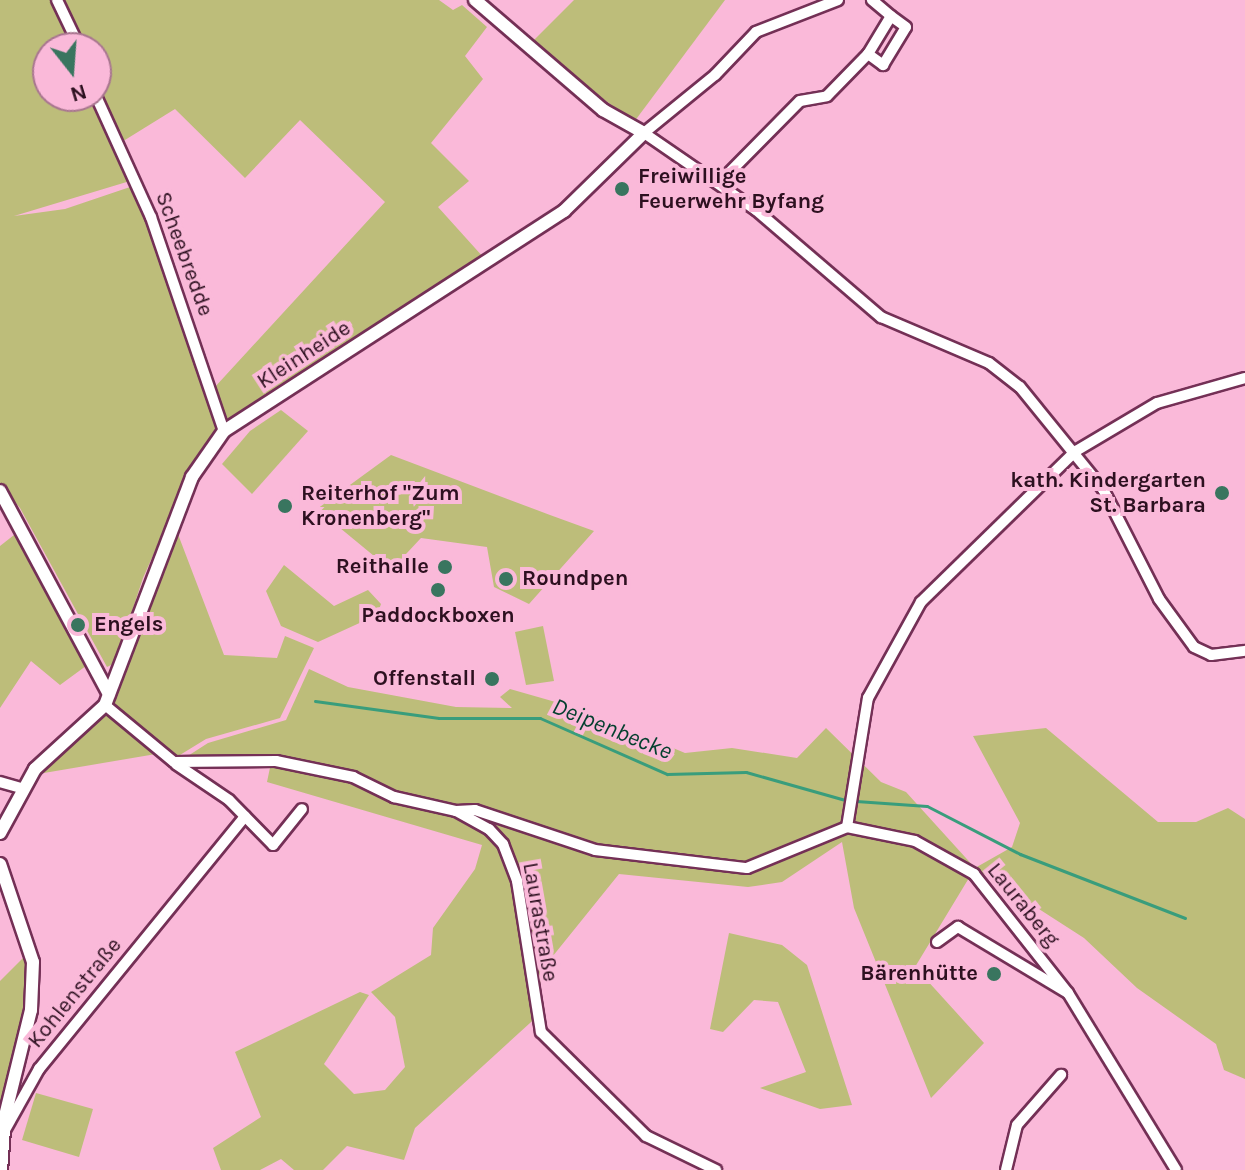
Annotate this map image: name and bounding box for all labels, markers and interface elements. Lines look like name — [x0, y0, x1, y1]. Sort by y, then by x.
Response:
north arrow — [32, 32, 112, 112]
text: N — [67, 78, 90, 108]
place label: Freiwillige Feuerwehr Byfang — [638, 163, 824, 214]
marker: Freiwillige Feuerwehr Byfang — [613, 180, 631, 198]
street label: Scheebredde — [149, 188, 219, 320]
street label: Kleinheide — [252, 315, 356, 395]
place label: kath. Kindergarten St. Barbara — [1010, 467, 1206, 518]
place label: Reiterhof "Zum Kronenberg" — [301, 480, 460, 532]
marker: kath. Kindergarten St. Barbara — [1213, 484, 1231, 502]
marker: Reiterhof "Zum Kronenberg" — [276, 497, 294, 515]
place label: Reithalle — [336, 554, 429, 580]
marker: Reithalle — [436, 558, 454, 576]
place label: Roundpen — [522, 566, 628, 592]
marker: Roundpen — [497, 570, 515, 588]
marker: Paddockboxen — [429, 581, 447, 599]
place label: Paddockboxen — [361, 603, 515, 629]
place label: Engels — [94, 612, 163, 638]
marker: Engels — [69, 616, 87, 634]
place label: Offenstall — [373, 666, 476, 692]
marker: Offenstall — [483, 670, 501, 688]
water label: Deipenbecke — [548, 692, 676, 766]
street label: Lauraberg — [981, 858, 1065, 952]
street label: Laurastraße — [517, 860, 563, 984]
street label: Kohlenstraße — [23, 933, 127, 1053]
place label: Bärenhütte — [860, 961, 978, 987]
marker: Bärenhütte — [985, 965, 1003, 983]

